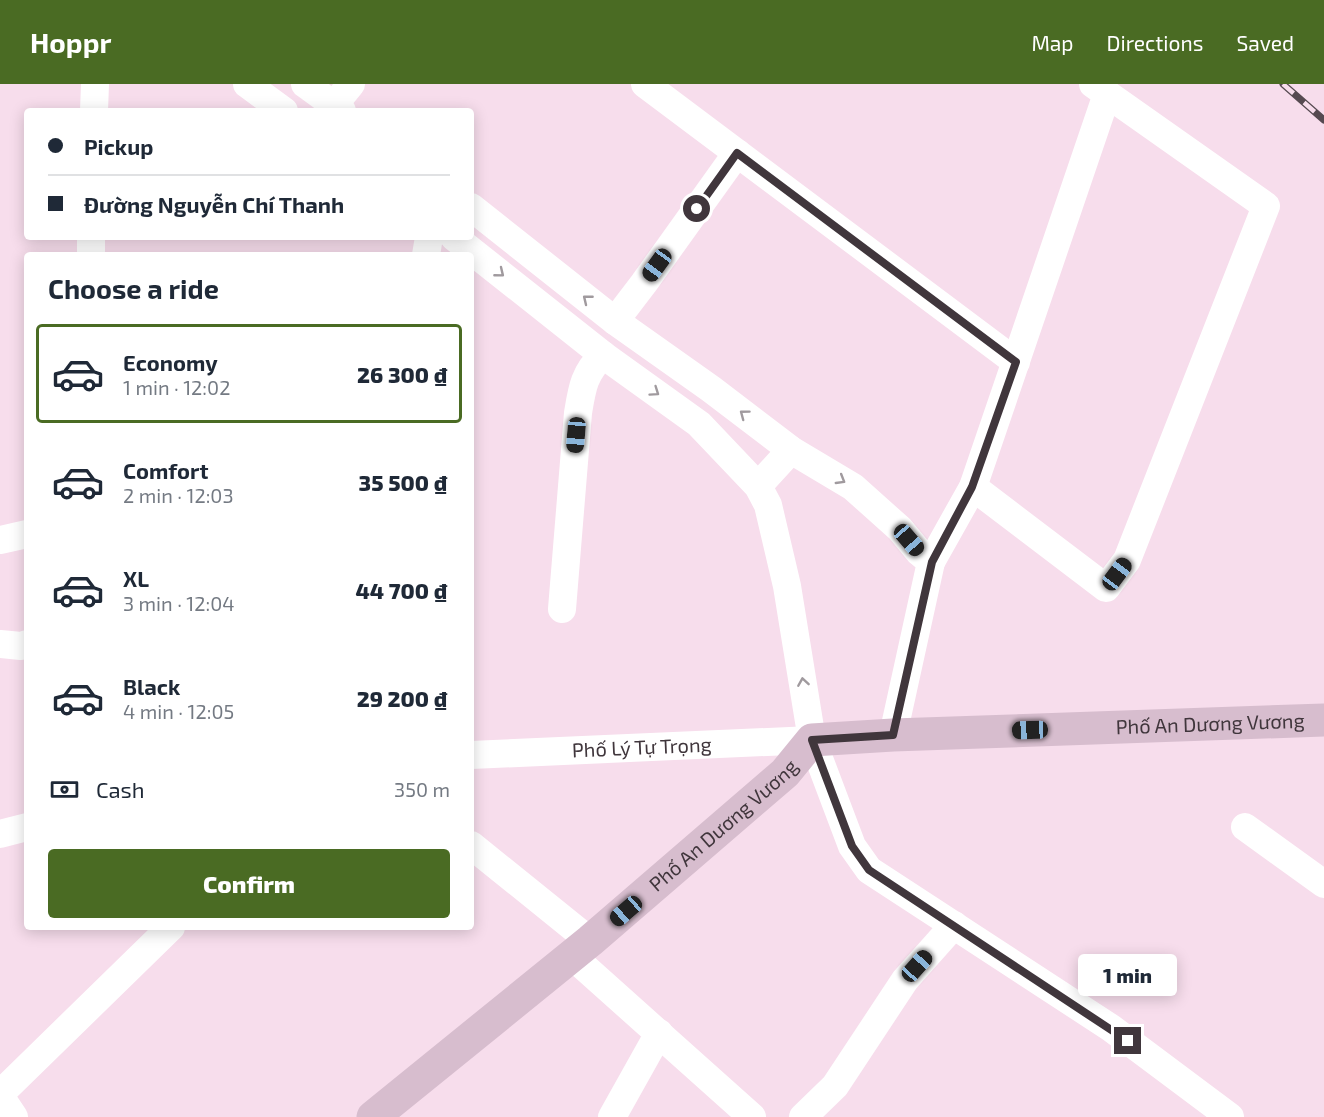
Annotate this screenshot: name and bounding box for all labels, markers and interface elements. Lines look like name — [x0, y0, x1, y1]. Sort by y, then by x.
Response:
text: Hoppr — [30, 25, 111, 59]
text: Map — [1031, 30, 1074, 55]
text: Directions — [1107, 30, 1203, 55]
text: Saved — [1236, 30, 1294, 55]
text: Pickup — [84, 133, 153, 159]
text: Đường Nguyễn Chí Thanh — [84, 191, 344, 217]
route start — [683, 195, 710, 222]
car — [639, 245, 675, 285]
one-way arrow — [493, 266, 504, 277]
text: Choose a ride — [48, 272, 219, 304]
one-way arrow — [583, 296, 594, 307]
icon: car — [51, 347, 105, 401]
text: Economy — [123, 349, 218, 375]
text: 26 300 ₫ — [357, 361, 447, 387]
text: 1 min · 12:02 — [123, 375, 230, 399]
one-way arrow — [648, 385, 659, 396]
one-way arrow — [740, 411, 751, 422]
car — [565, 416, 587, 454]
icon: car — [51, 455, 105, 509]
text: Comfort — [123, 457, 208, 483]
text: 35 500 ₫ — [359, 469, 447, 495]
one-way arrow — [835, 473, 845, 484]
text: 2 min · 12:03 — [123, 483, 234, 507]
car — [890, 521, 928, 559]
car — [1099, 554, 1135, 594]
icon: car — [51, 563, 105, 617]
text: XL — [123, 565, 149, 591]
text: 44 700 ₫ — [356, 577, 447, 603]
text: 3 min · 12:04 — [123, 591, 235, 615]
icon: car — [51, 671, 105, 725]
text: Black — [123, 673, 180, 699]
one-way arrow — [797, 678, 810, 688]
text: 29 200 ₫ — [357, 685, 447, 711]
text: 4 min · 12:05 — [123, 699, 234, 723]
street label: Phố An Dương Vương — [1115, 708, 1305, 738]
car — [1012, 720, 1048, 740]
street label: Phố Lý Tự Trọng — [571, 731, 712, 762]
street label: Phố An Dương Vương — [644, 754, 802, 896]
icon: cash — [48, 773, 81, 806]
text: Cash — [96, 776, 145, 802]
text: 350 m — [394, 777, 450, 801]
button: Confirm — [48, 849, 450, 918]
car — [607, 892, 645, 930]
car — [898, 947, 936, 985]
callout: 1 min — [1078, 954, 1178, 996]
text: 1 min — [1103, 963, 1152, 987]
route end — [1114, 1027, 1141, 1054]

